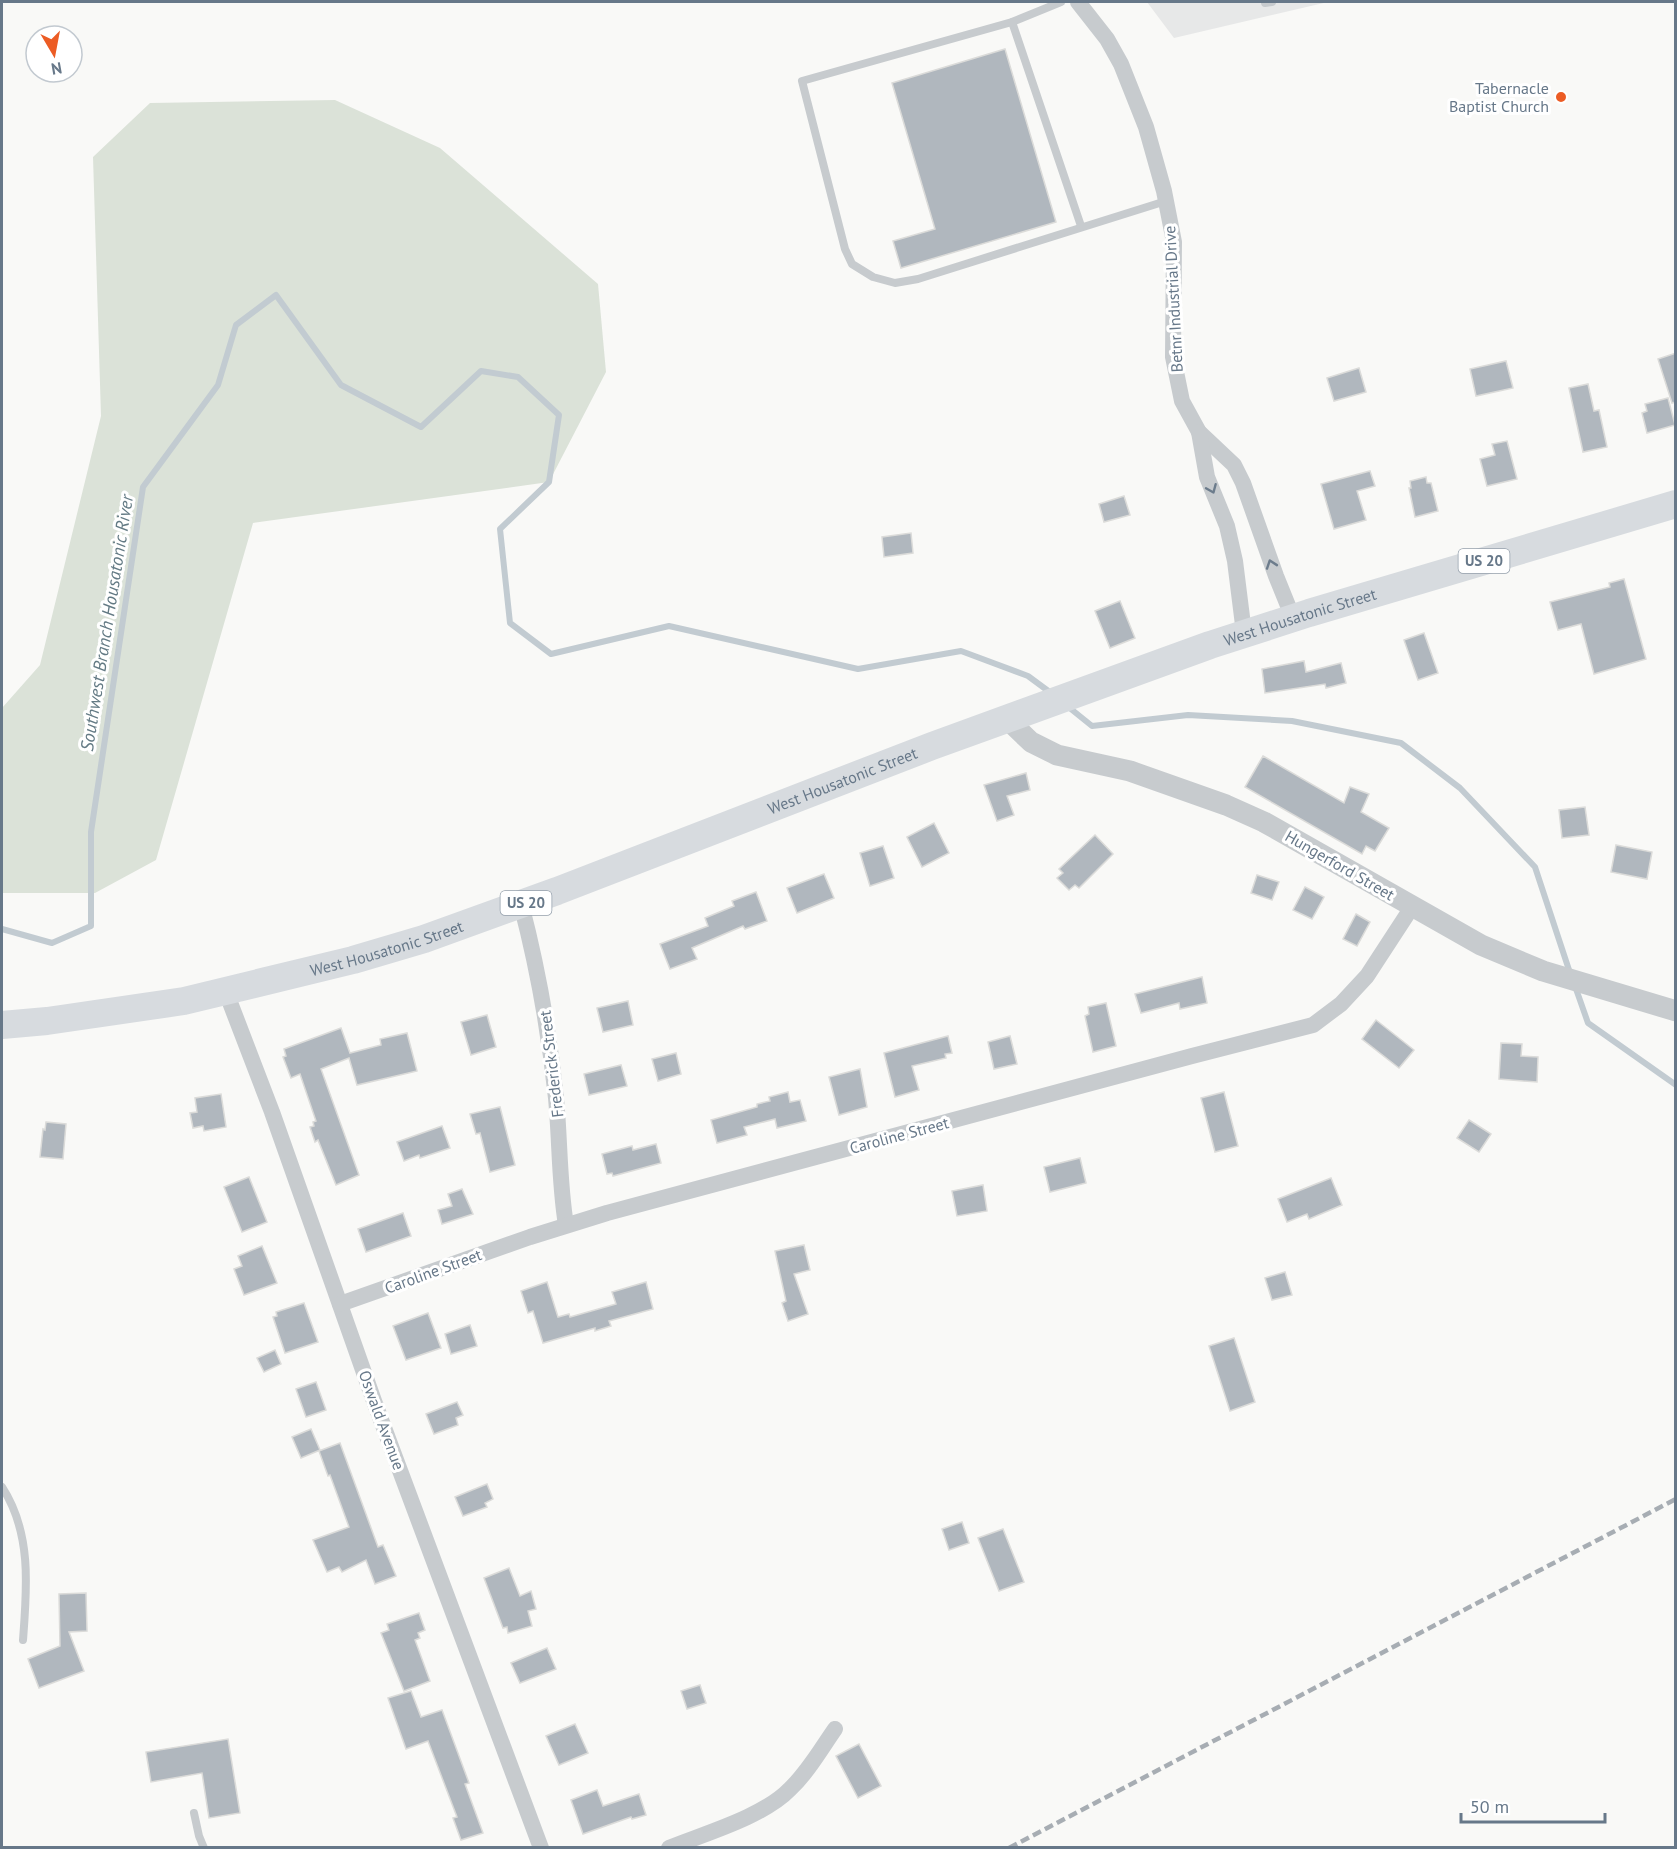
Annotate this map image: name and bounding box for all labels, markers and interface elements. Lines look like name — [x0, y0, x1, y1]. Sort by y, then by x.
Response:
north arrow — [24, 24, 84, 84]
text: N — [50, 58, 64, 80]
place label: Tabernacle Baptist Church — [1449, 78, 1549, 116]
marker: Tabernacle Baptist Church — [1554, 90, 1568, 104]
street label: Betnr Industrial Drive — [1159, 225, 1187, 373]
one-way arrow — [1205, 483, 1217, 494]
water label: Southwest Branch Housatonic River — [75, 492, 138, 753]
road number: US 20 — [1458, 549, 1510, 573]
one-way arrow — [1266, 559, 1279, 570]
street label: West Housatonic Street — [1221, 583, 1379, 650]
street label: West Housatonic Street — [765, 742, 921, 819]
street label: Hungerford Street — [1282, 826, 1399, 905]
road number: US 20 — [500, 891, 552, 915]
street label: West Housatonic Street — [308, 916, 466, 980]
street label: Frederick Street — [534, 1009, 567, 1119]
street label: Caroline Street — [847, 1112, 951, 1158]
street label: Caroline Street — [382, 1244, 485, 1298]
street label: Oswald Avenue — [355, 1368, 409, 1472]
scale bar — [1461, 1786, 1605, 1824]
text: 50 m — [1470, 1795, 1509, 1818]

